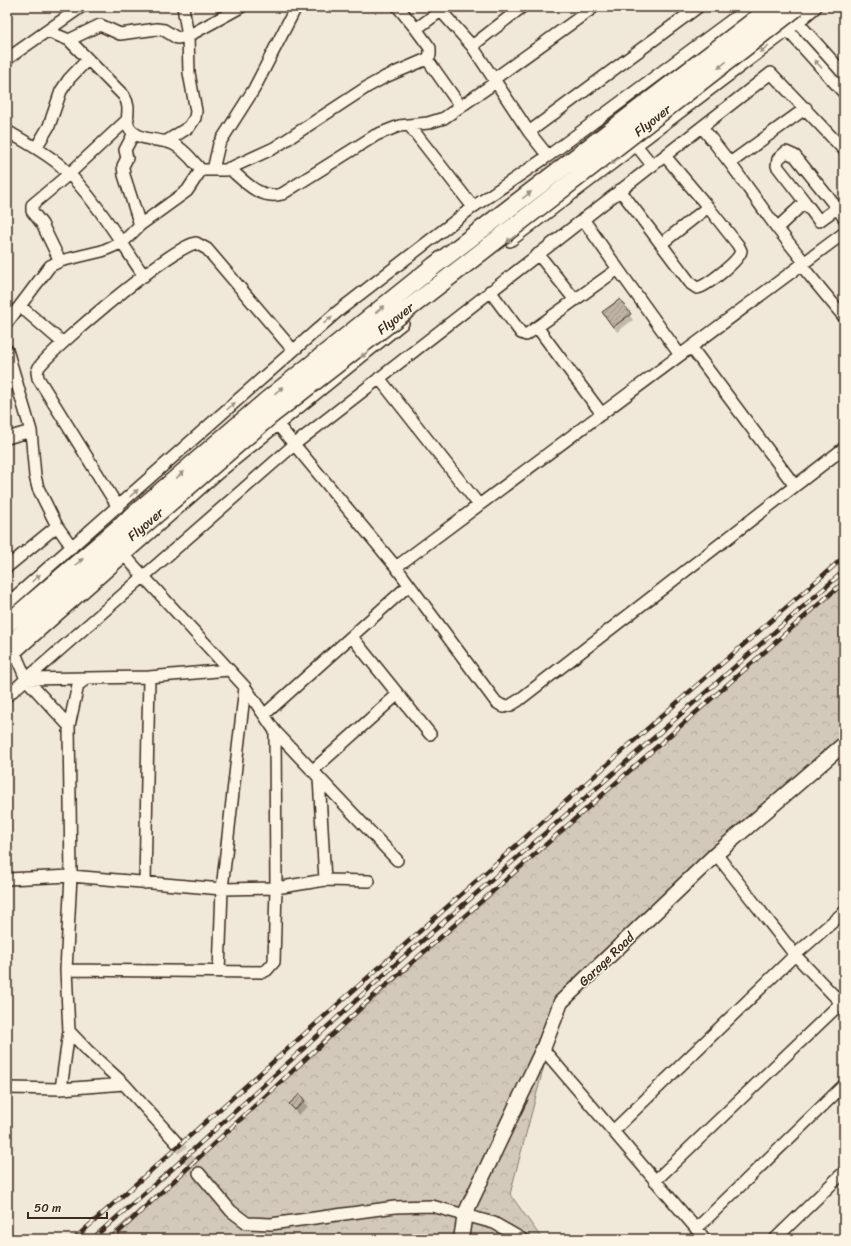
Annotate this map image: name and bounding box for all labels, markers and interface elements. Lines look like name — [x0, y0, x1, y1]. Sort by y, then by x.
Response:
one-way arrow — [758, 45, 769, 53]
one-way arrow — [813, 59, 822, 69]
one-way arrow — [717, 61, 728, 70]
street label: Flyover — [629, 98, 677, 142]
one-way arrow — [610, 157, 620, 165]
one-way arrow — [522, 191, 533, 199]
one-way arrow — [506, 235, 517, 243]
street label: Flyover — [372, 296, 420, 340]
one-way arrow — [375, 304, 385, 313]
one-way arrow — [323, 315, 333, 324]
one-way arrow — [360, 350, 370, 358]
one-way arrow — [273, 386, 284, 395]
one-way arrow — [226, 402, 235, 411]
one-way arrow — [175, 470, 185, 479]
one-way arrow — [129, 488, 139, 498]
street label: Flyover — [122, 501, 169, 547]
one-way arrow — [74, 558, 84, 567]
one-way arrow — [31, 574, 41, 583]
street label: Garage Road — [573, 926, 641, 992]
scale bar — [28, 1194, 107, 1220]
text: 50 m — [34, 1197, 61, 1219]

